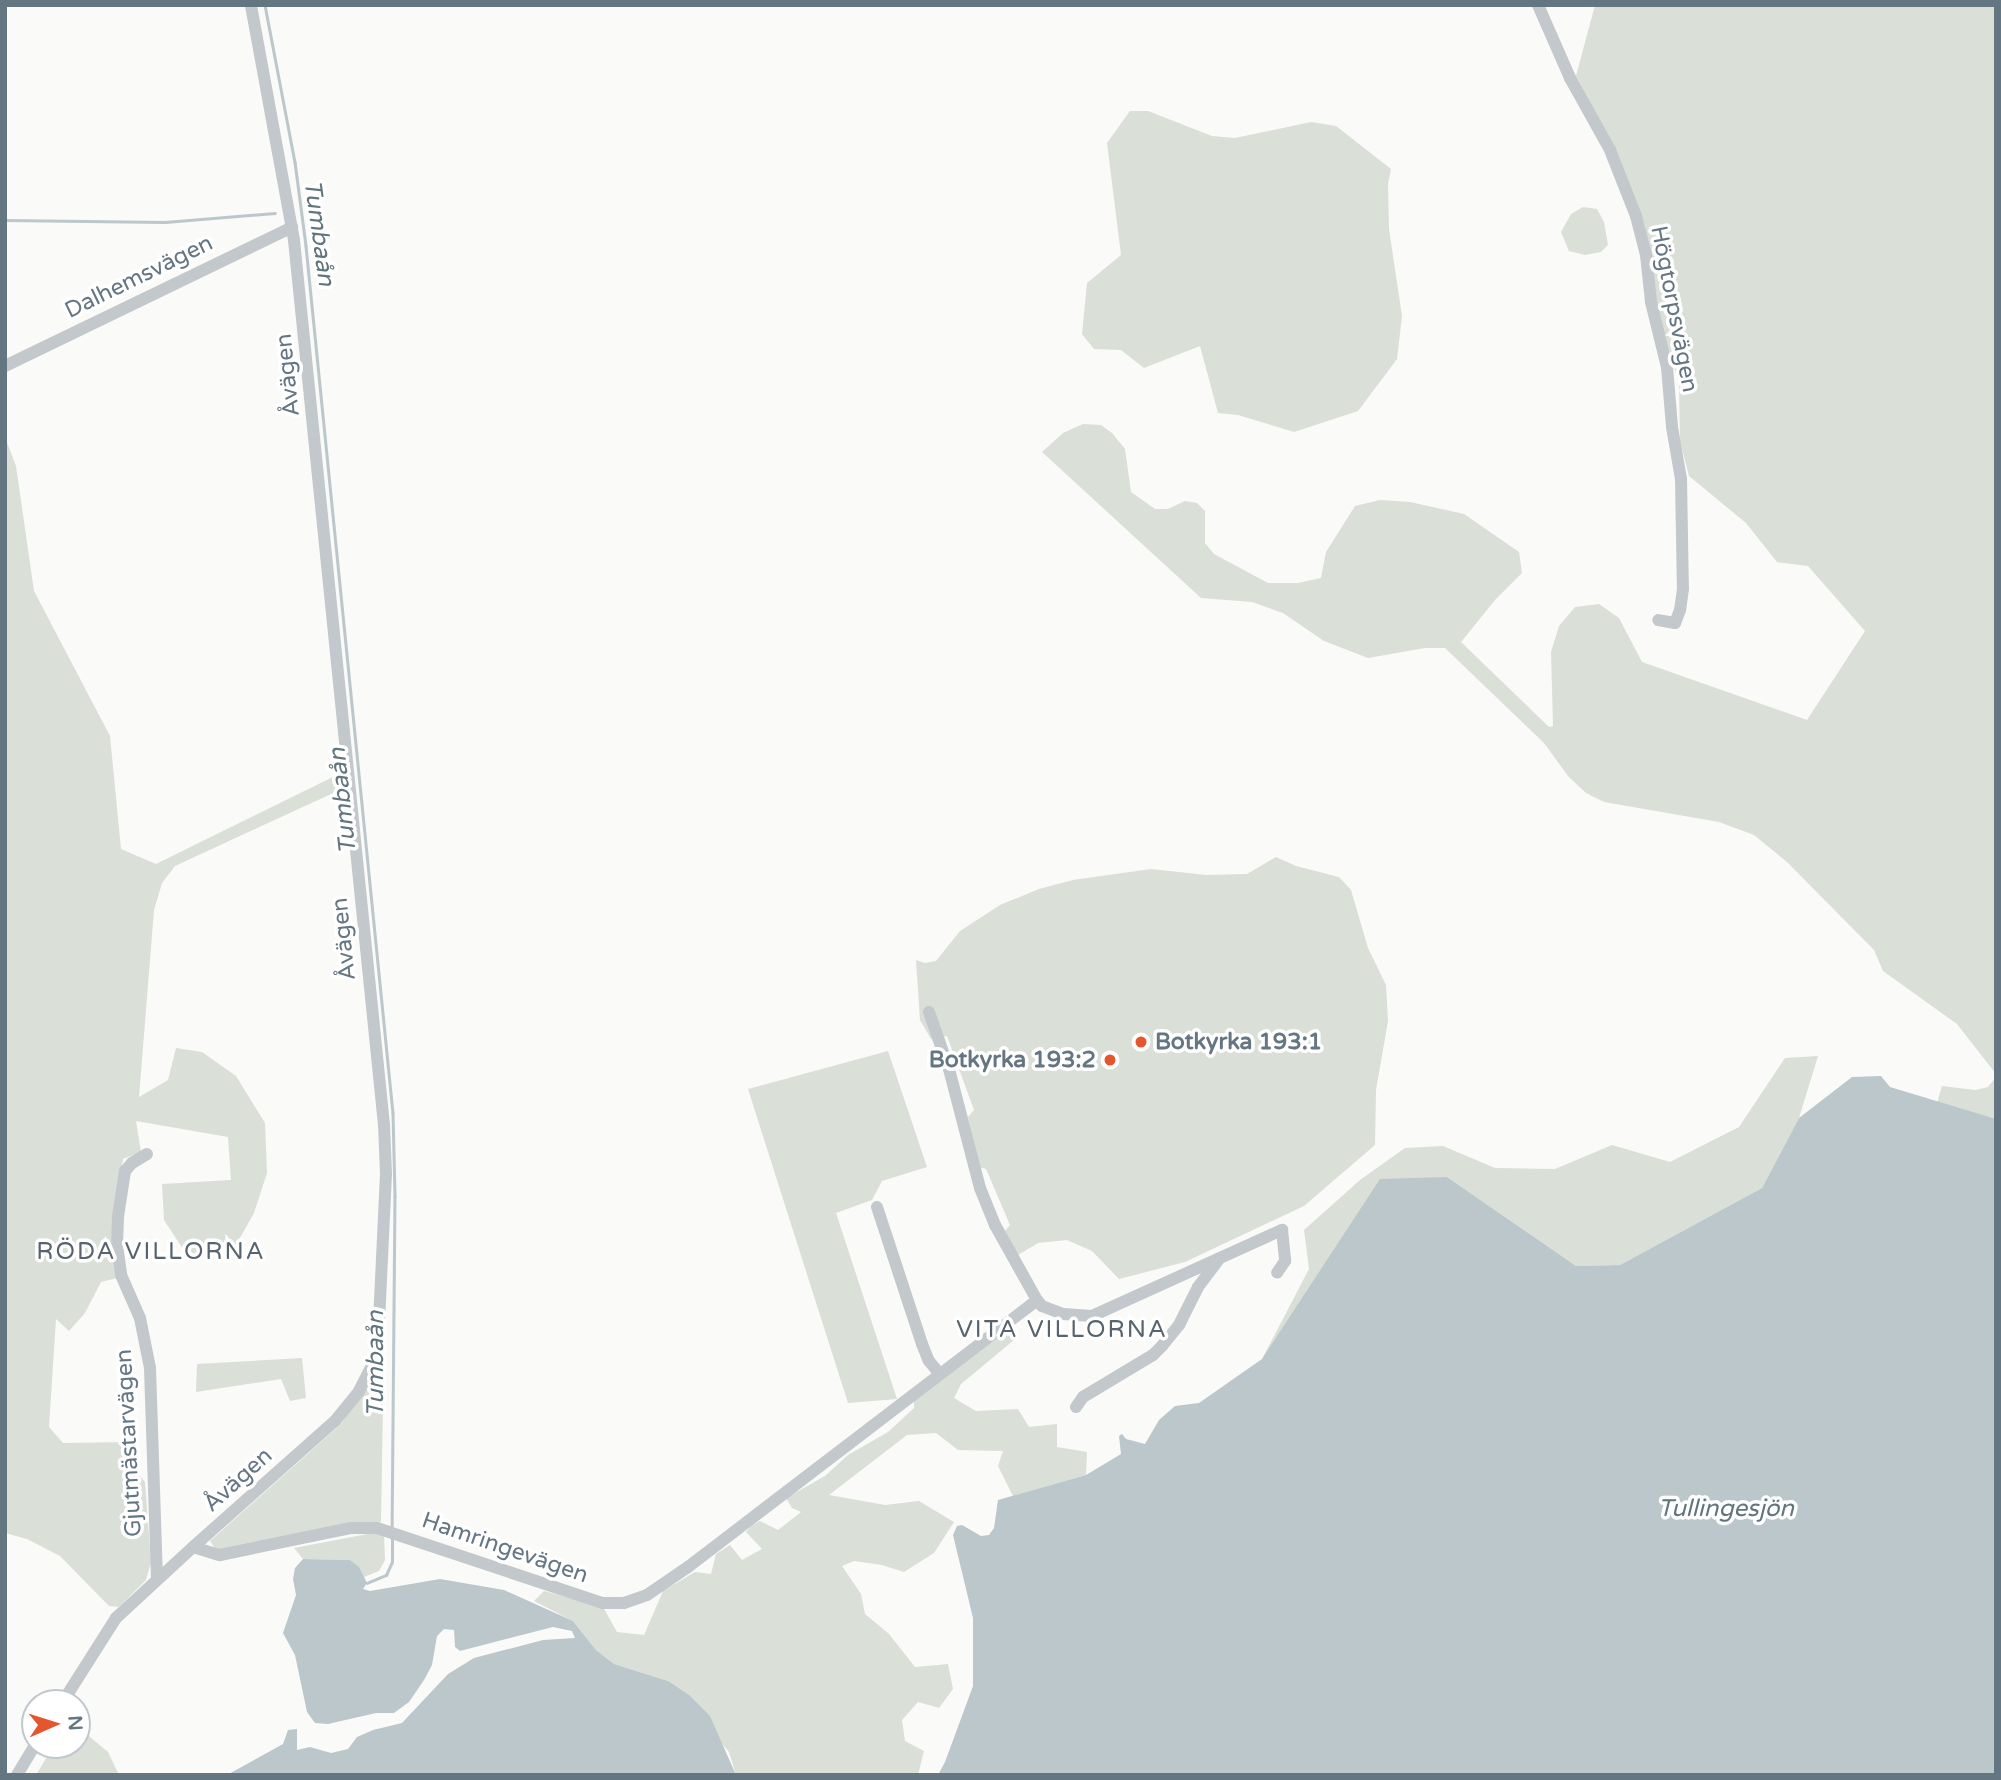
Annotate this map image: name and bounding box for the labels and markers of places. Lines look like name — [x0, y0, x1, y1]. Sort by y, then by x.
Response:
place label: Botkyrka 193:1 — [1155, 1028, 1322, 1056]
marker: Botkyrka 193:1 — [1133, 1034, 1149, 1050]
place label: Botkyrka 193:2 — [929, 1046, 1096, 1074]
marker: Botkyrka 193:2 — [1102, 1052, 1118, 1068]

